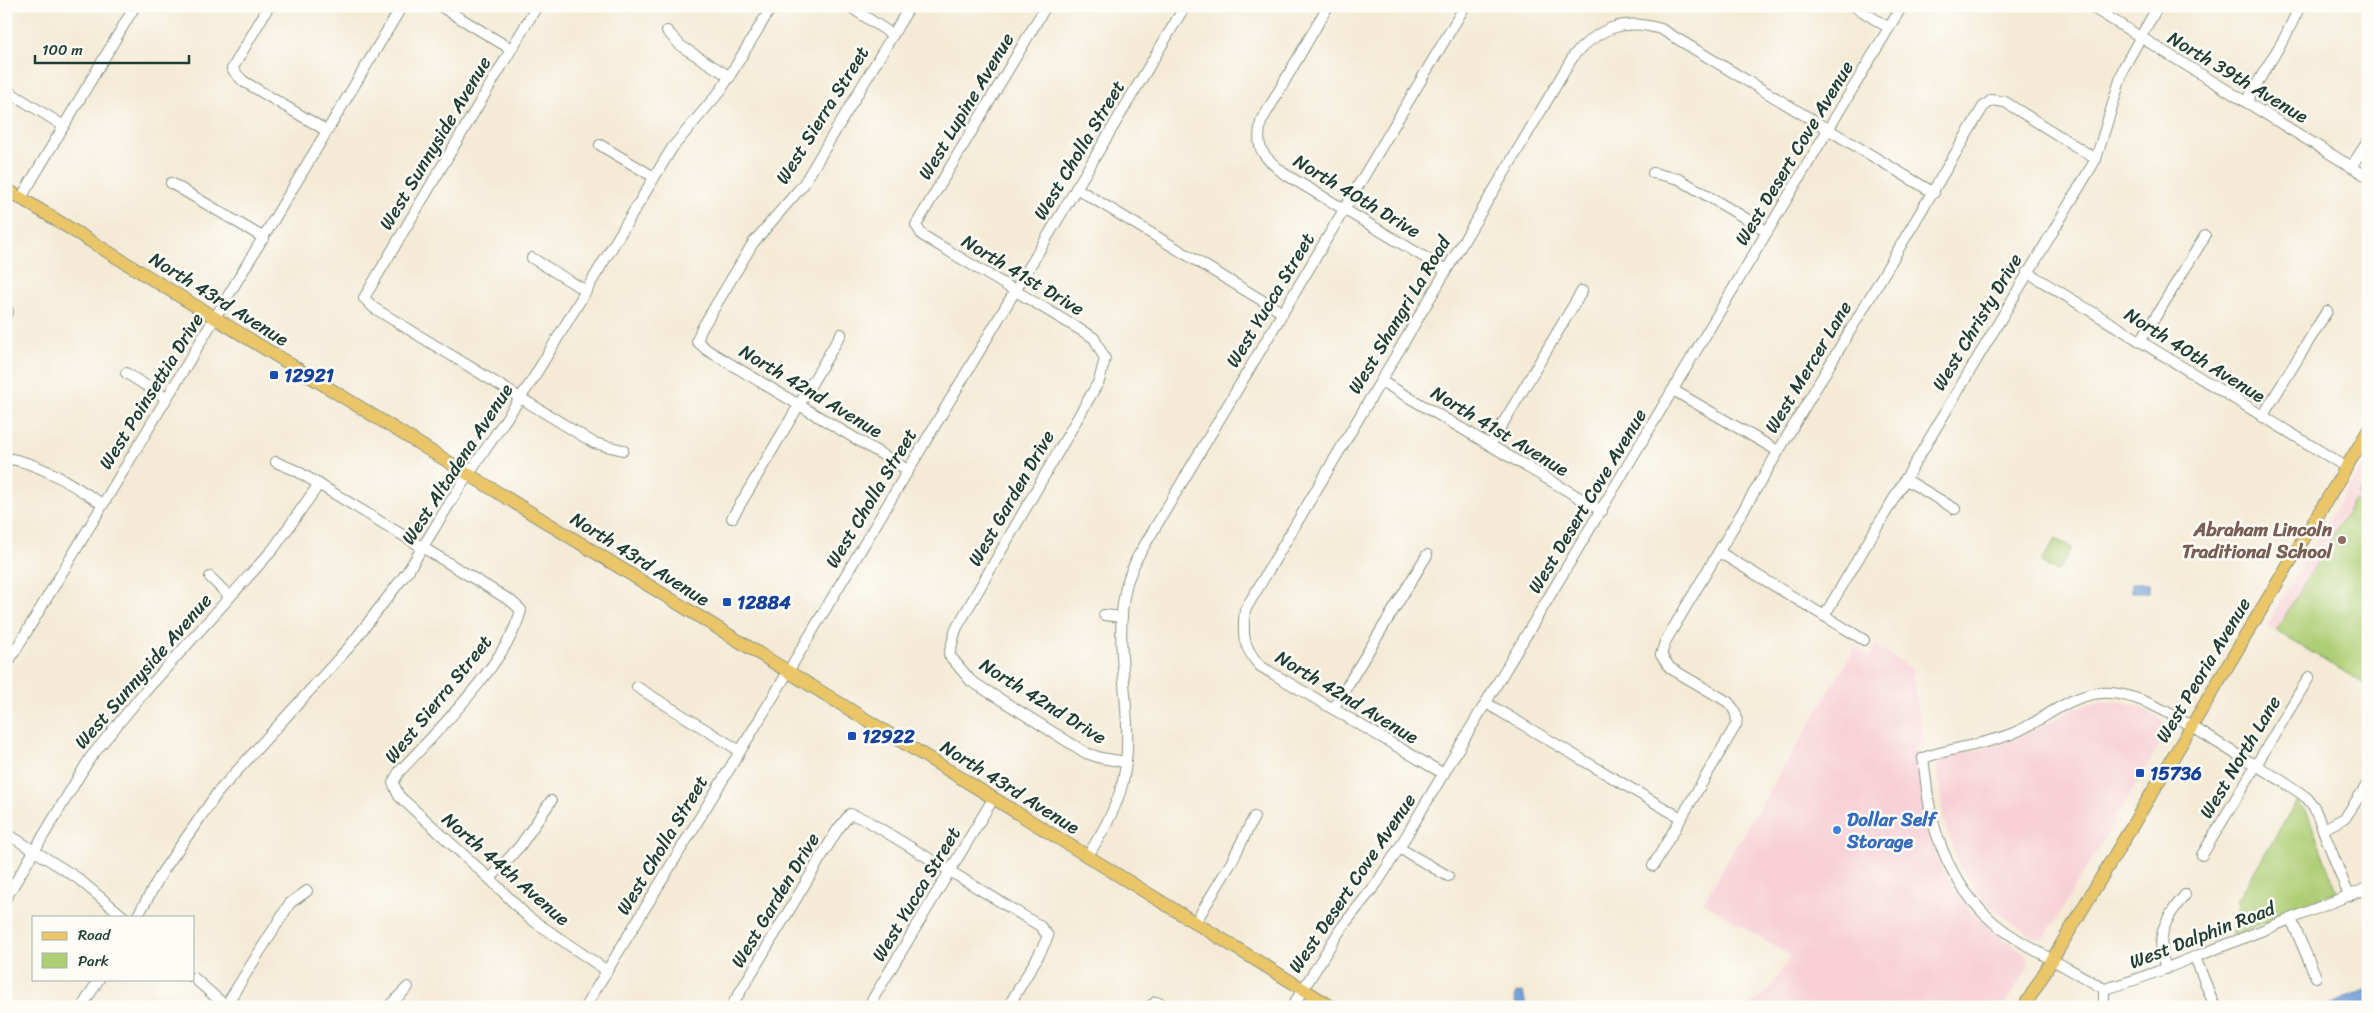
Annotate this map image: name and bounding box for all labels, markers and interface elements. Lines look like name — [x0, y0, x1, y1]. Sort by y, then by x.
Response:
street label: North 39th Avenue — [2161, 22, 2315, 132]
street label: West Lupine Avenue — [909, 26, 1023, 186]
scale bar — [35, 32, 189, 64]
text: 100 m — [42, 37, 83, 63]
street label: West Sierra Street — [766, 39, 878, 191]
street label: West Sunnyside Avenue — [370, 49, 500, 236]
street label: West Desert Cove Avenue — [1725, 54, 1863, 252]
street label: West Cholla Street — [1024, 74, 1134, 226]
street label: North 40th Drive — [1287, 145, 1427, 247]
street label: North 41st Drive — [955, 225, 1091, 325]
street label: West Yucca Street — [1217, 226, 1323, 374]
street label: West Shangri La Road — [1339, 228, 1460, 400]
street label: North 43rd Avenue — [143, 243, 295, 355]
street label: West Christy Drive — [1923, 247, 2031, 397]
street label: West Mercer Lane — [1755, 294, 1861, 440]
street label: North 40th Avenue — [2118, 298, 2272, 412]
street label: West Poinsettia Drive — [89, 306, 213, 476]
street label: North 42nd Avenue — [733, 335, 889, 447]
place label: 12921 — [284, 359, 334, 392]
marker: 12921 — [268, 369, 280, 381]
street label: West Altadena Avenue — [392, 376, 522, 552]
street label: North 41st Avenue — [1424, 377, 1576, 485]
street label: West Desert Cove Avenue — [1518, 402, 1656, 600]
street label: West Cholla Street — [816, 422, 926, 574]
street label: West Garden Drive — [958, 423, 1064, 572]
street label: North 43rd Avenue — [564, 503, 716, 615]
place label: Abraham Lincoln Traditional School — [2182, 513, 2334, 568]
marker: Abraham Lincoln Traditional School — [2336, 534, 2348, 546]
street label: West Sunnyside Avenue — [66, 585, 221, 757]
place label: 12884 — [737, 586, 791, 619]
street label: West Peoria Avenue — [2146, 591, 2260, 749]
marker: 12884 — [721, 596, 733, 608]
street label: West Sierra Street — [375, 627, 501, 771]
street label: North 42nd Avenue — [1269, 641, 1425, 753]
street label: North 42nd Drive — [973, 649, 1113, 753]
street label: West North Lane — [2190, 689, 2290, 825]
place label: 12922 — [862, 720, 915, 753]
marker: 12922 — [846, 730, 858, 742]
street label: North 43rd Avenue — [934, 731, 1086, 843]
place label: 15736 — [2150, 757, 2202, 790]
marker: 15736 — [2134, 767, 2146, 779]
street label: West Cholla Street — [607, 769, 717, 921]
street label: West Desert Cove Avenue — [1279, 786, 1425, 980]
place label: Dollar Self Storage — [1846, 803, 1939, 858]
street label: North 44th Avenue — [434, 804, 578, 934]
street label: West Yucca Street — [863, 820, 969, 968]
marker: Dollar Self Storage — [1831, 824, 1843, 836]
street label: West Garden Drive — [721, 826, 829, 974]
street label: West Dalphin Road — [2124, 891, 2282, 978]
legend — [32, 916, 195, 980]
text: Road — [78, 922, 111, 948]
text: Park — [78, 948, 109, 974]

